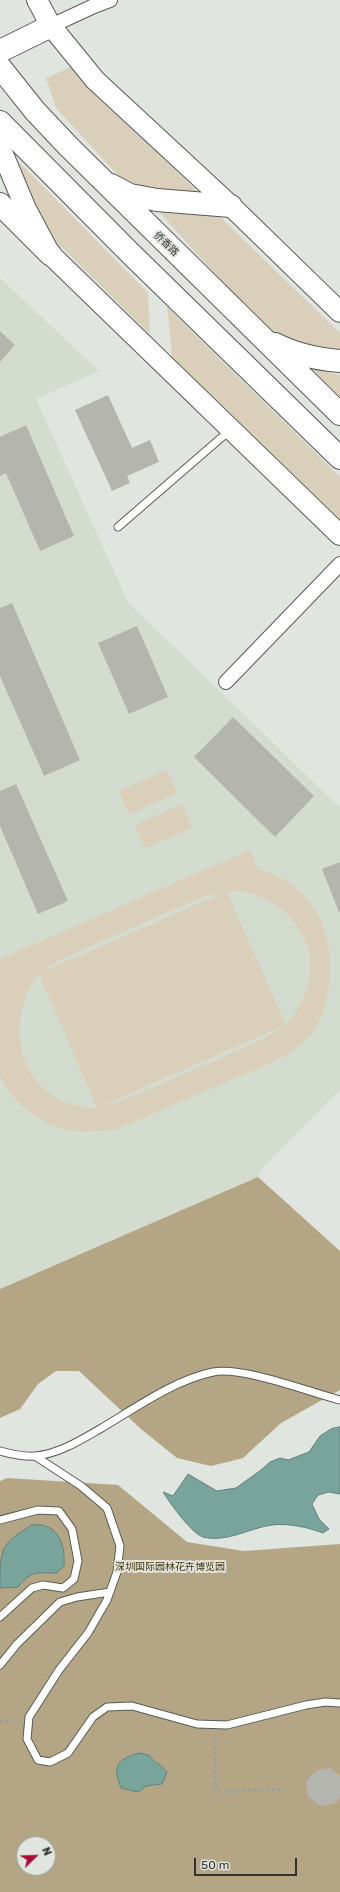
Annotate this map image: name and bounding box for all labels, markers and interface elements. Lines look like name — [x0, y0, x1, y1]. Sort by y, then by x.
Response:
street label: 侨香路 — [151, 229, 181, 259]
park label: 深圳国际园林花卉博览园 — [115, 1561, 225, 1573]
north arrow — [16, 1836, 56, 1876]
text: N — [39, 1845, 54, 1858]
scale bar — [196, 1850, 299, 1876]
text: 50 m — [201, 1858, 229, 1872]

